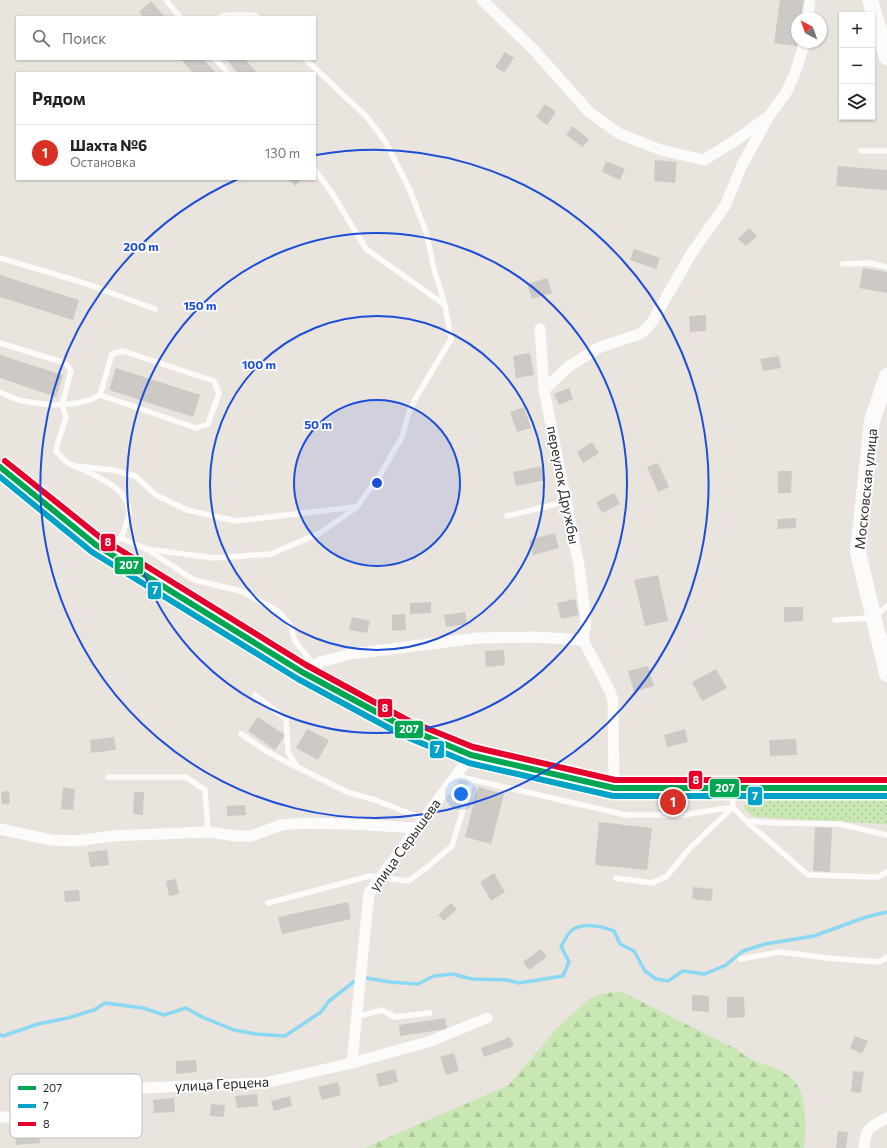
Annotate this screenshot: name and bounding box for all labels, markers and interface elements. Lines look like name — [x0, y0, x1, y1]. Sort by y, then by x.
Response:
north arrow — [791, 12, 827, 48]
map controls — [839, 12, 875, 120]
button: + — [839, 12, 875, 48]
search box — [16, 16, 316, 60]
icon: search — [30, 27, 52, 49]
text: Поиск — [62, 29, 106, 47]
button: − — [839, 48, 875, 84]
button: layers — [839, 84, 875, 120]
text: Рядом — [32, 88, 86, 109]
text: Шахта №6 — [70, 136, 147, 154]
text: 1 — [42, 145, 48, 161]
text: 130 m — [265, 145, 300, 161]
text: Остановка — [70, 154, 136, 170]
text: 200 m — [123, 239, 159, 253]
text: 150 m — [183, 298, 217, 312]
text: 100 m — [242, 357, 276, 371]
text: 50 m — [304, 417, 332, 431]
street label: переулок Дружбы — [544, 424, 583, 545]
street label: Московская улица — [851, 428, 880, 550]
centre of rings — [370, 476, 384, 490]
line badge: 8 — [100, 533, 116, 552]
text: 8 — [105, 535, 112, 548]
line badge: 207 — [114, 556, 144, 575]
text: 207 — [119, 558, 139, 571]
line badge: 7 — [147, 581, 162, 600]
text: 7 — [152, 583, 158, 596]
line badge: 8 — [377, 698, 393, 718]
text: 8 — [382, 701, 389, 714]
line badge: 207 — [394, 720, 424, 739]
text: 207 — [399, 722, 419, 735]
line badge: 7 — [429, 740, 445, 759]
text: 7 — [434, 742, 440, 755]
line badge: 8 — [688, 770, 703, 790]
text: 8 — [693, 773, 700, 786]
line badge: 207 — [709, 778, 740, 798]
text: 207 — [715, 781, 735, 794]
your location — [451, 784, 471, 804]
line badge: 7 — [747, 786, 763, 806]
pin: 1 — [660, 787, 686, 817]
text: 7 — [752, 789, 758, 802]
street label: улица Серышева — [365, 795, 444, 894]
street label: улица Герцена — [175, 1073, 269, 1094]
legend — [10, 1074, 142, 1138]
text: 207 — [43, 1081, 62, 1094]
text: 7 — [43, 1099, 49, 1112]
text: 8 — [43, 1117, 50, 1130]

